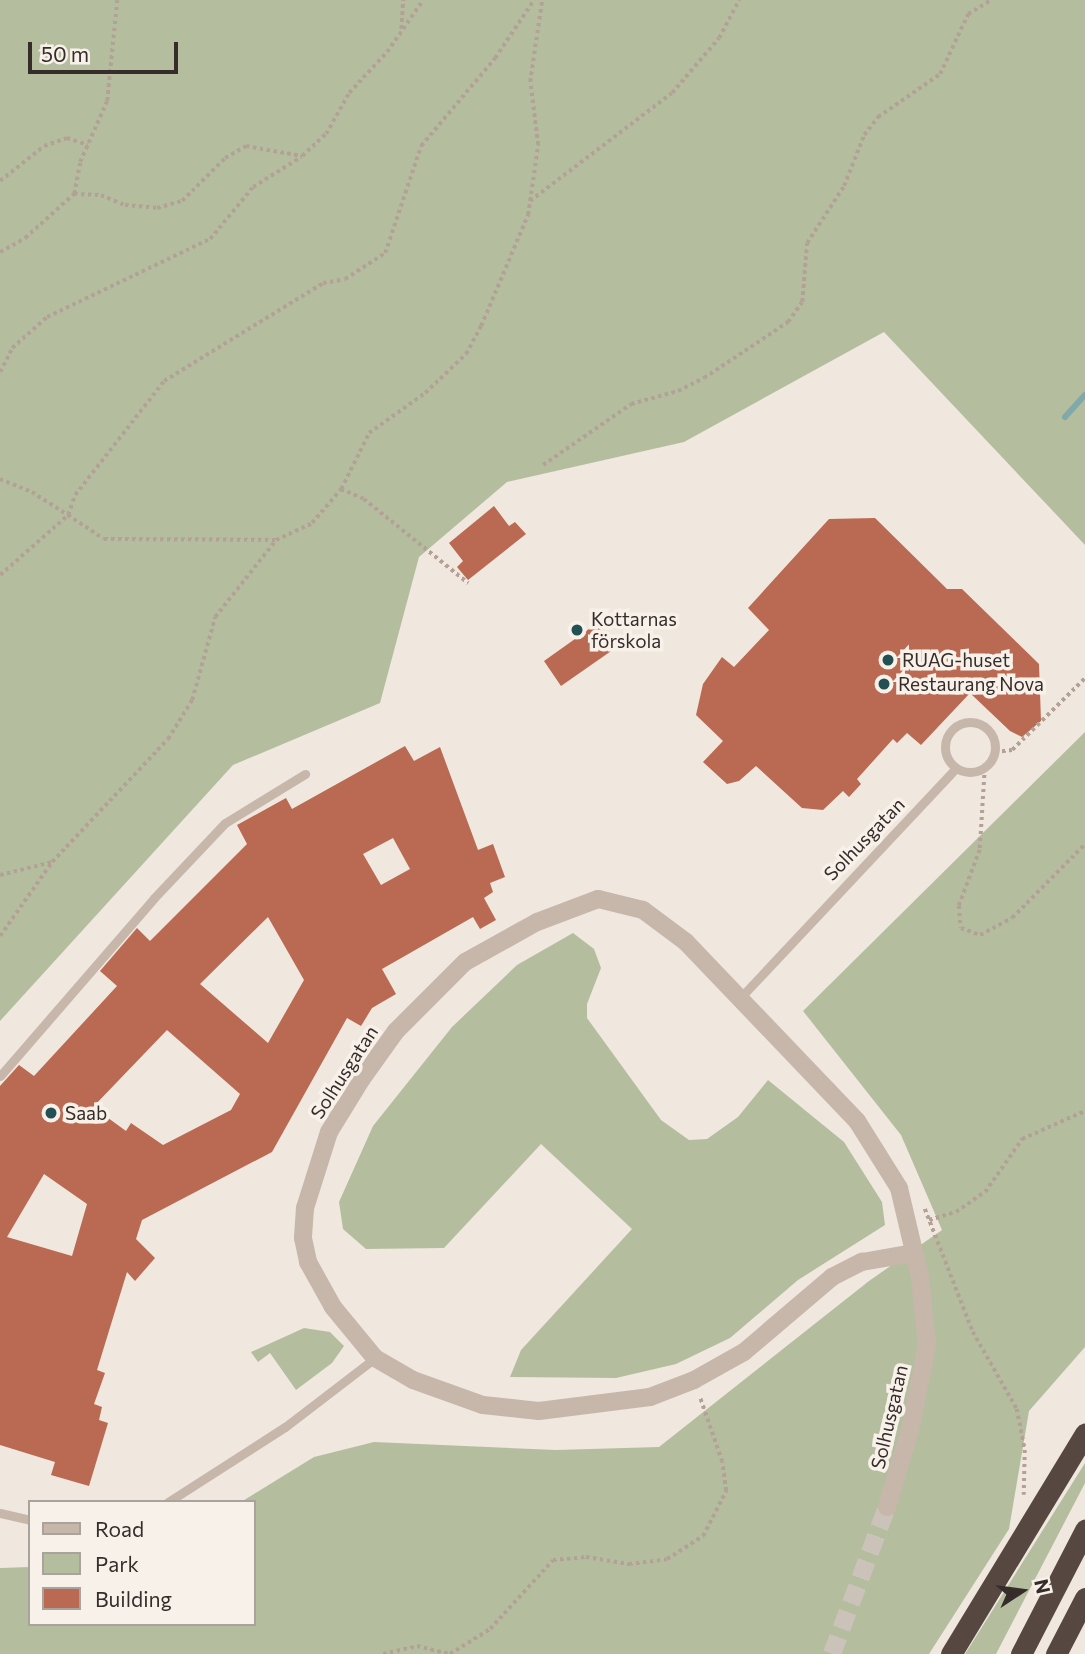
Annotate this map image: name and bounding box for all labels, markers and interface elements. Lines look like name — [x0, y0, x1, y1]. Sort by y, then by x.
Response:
scale bar — [32, 28, 182, 72]
text: 50 m — [41, 41, 89, 66]
place label: Kottarnas förskola — [591, 608, 677, 652]
marker: Kottarnas förskola — [569, 622, 585, 638]
place label: RUAG-huset — [902, 649, 1010, 671]
marker: RUAG-huset — [880, 652, 896, 668]
place label: Restaurang Nova — [898, 673, 1044, 695]
marker: Restaurang Nova — [876, 676, 892, 692]
street label: Solhusgatan — [819, 793, 909, 885]
street label: Solhusgatan — [306, 1021, 382, 1123]
place label: Saab — [65, 1102, 107, 1124]
marker: Saab — [43, 1105, 59, 1121]
street label: Solhusgatan — [866, 1363, 912, 1471]
legend — [28, 1500, 256, 1626]
text: Road — [95, 1516, 144, 1541]
text: Park — [95, 1551, 139, 1576]
north arrow — [987, 1556, 1057, 1626]
text: N — [1030, 1577, 1056, 1596]
text: Building — [95, 1586, 172, 1611]

